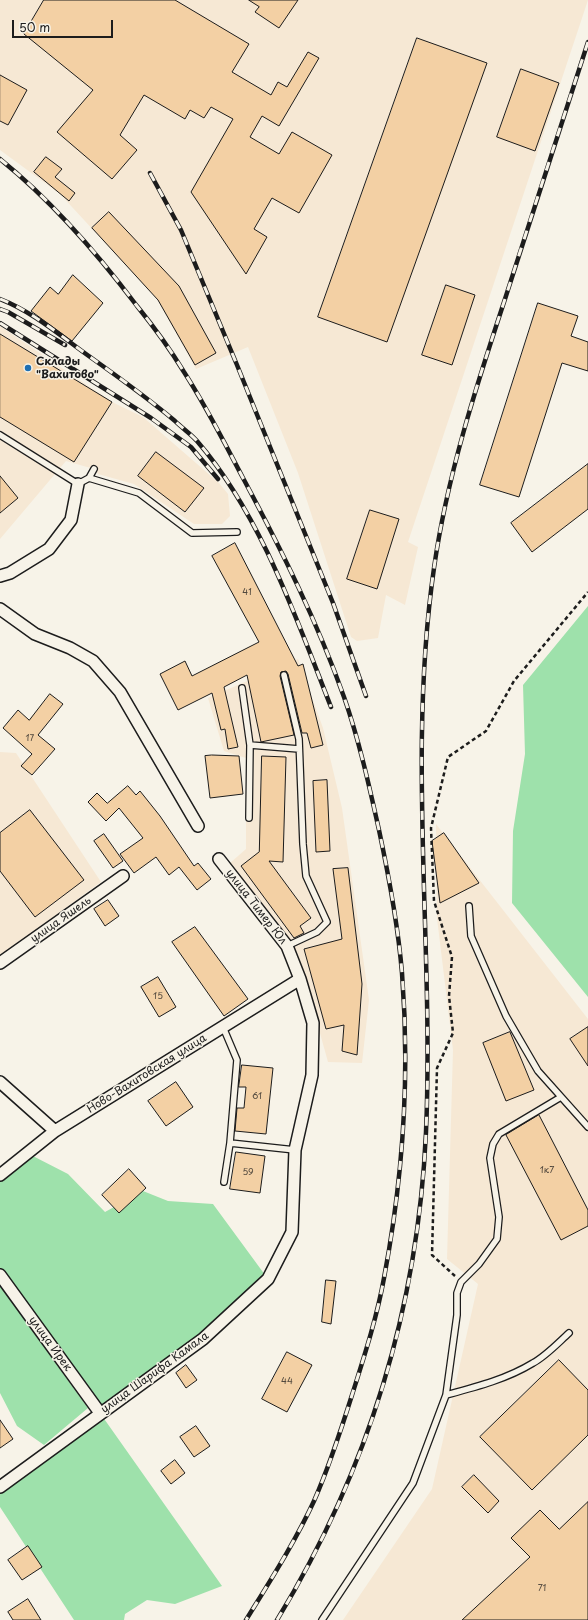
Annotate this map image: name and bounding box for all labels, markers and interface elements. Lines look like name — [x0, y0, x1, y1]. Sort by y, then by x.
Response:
scale bar — [14, 12, 115, 38]
text: 50 m — [19, 18, 50, 36]
place label: Склады "Вахитово" — [36, 355, 99, 381]
marker: Склады "Вахитово" — [23, 363, 33, 373]
house number: 41 — [242, 588, 252, 598]
house number: 17 — [26, 734, 34, 744]
street label: улица Тимер Юл — [223, 867, 289, 947]
street label: улица Яшель — [28, 894, 94, 946]
house number: 15 — [153, 992, 163, 1002]
street label: Ново-Вахитовская улица — [85, 1032, 209, 1116]
house number: 61 — [252, 1092, 262, 1102]
house number: 1к7 — [540, 1166, 554, 1176]
house number: 59 — [242, 1168, 254, 1178]
street label: улица Ирек — [26, 1314, 74, 1374]
street label: улица Шарифа Камала — [99, 1330, 211, 1416]
house number: 44 — [281, 1377, 293, 1387]
house number: 71 — [538, 1584, 546, 1594]

